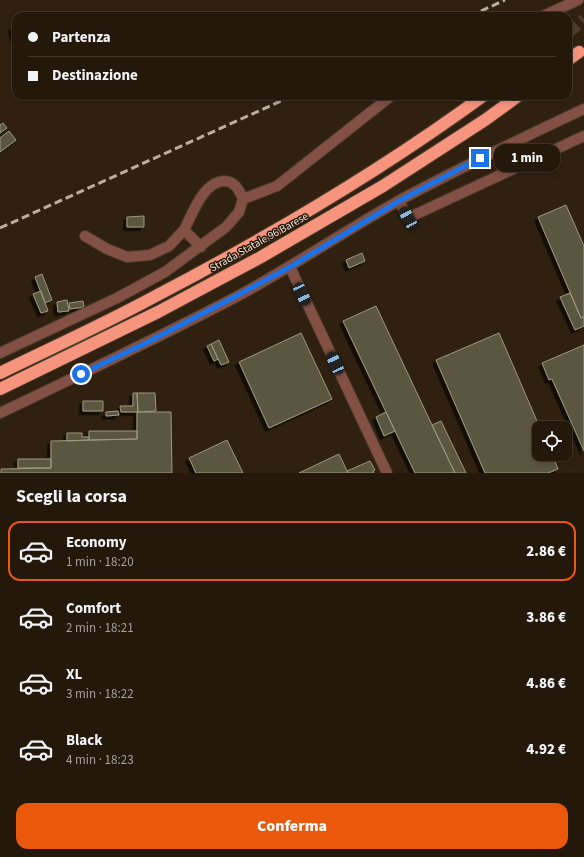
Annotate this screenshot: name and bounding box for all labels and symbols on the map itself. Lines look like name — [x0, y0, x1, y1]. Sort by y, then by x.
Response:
callout: 1 min — [494, 144, 560, 172]
route end — [471, 149, 489, 167]
car — [397, 205, 419, 231]
street label: Strada Statale 96 Barese — [207, 208, 311, 275]
car — [291, 281, 313, 307]
car — [324, 350, 346, 376]
route start — [72, 365, 90, 383]

